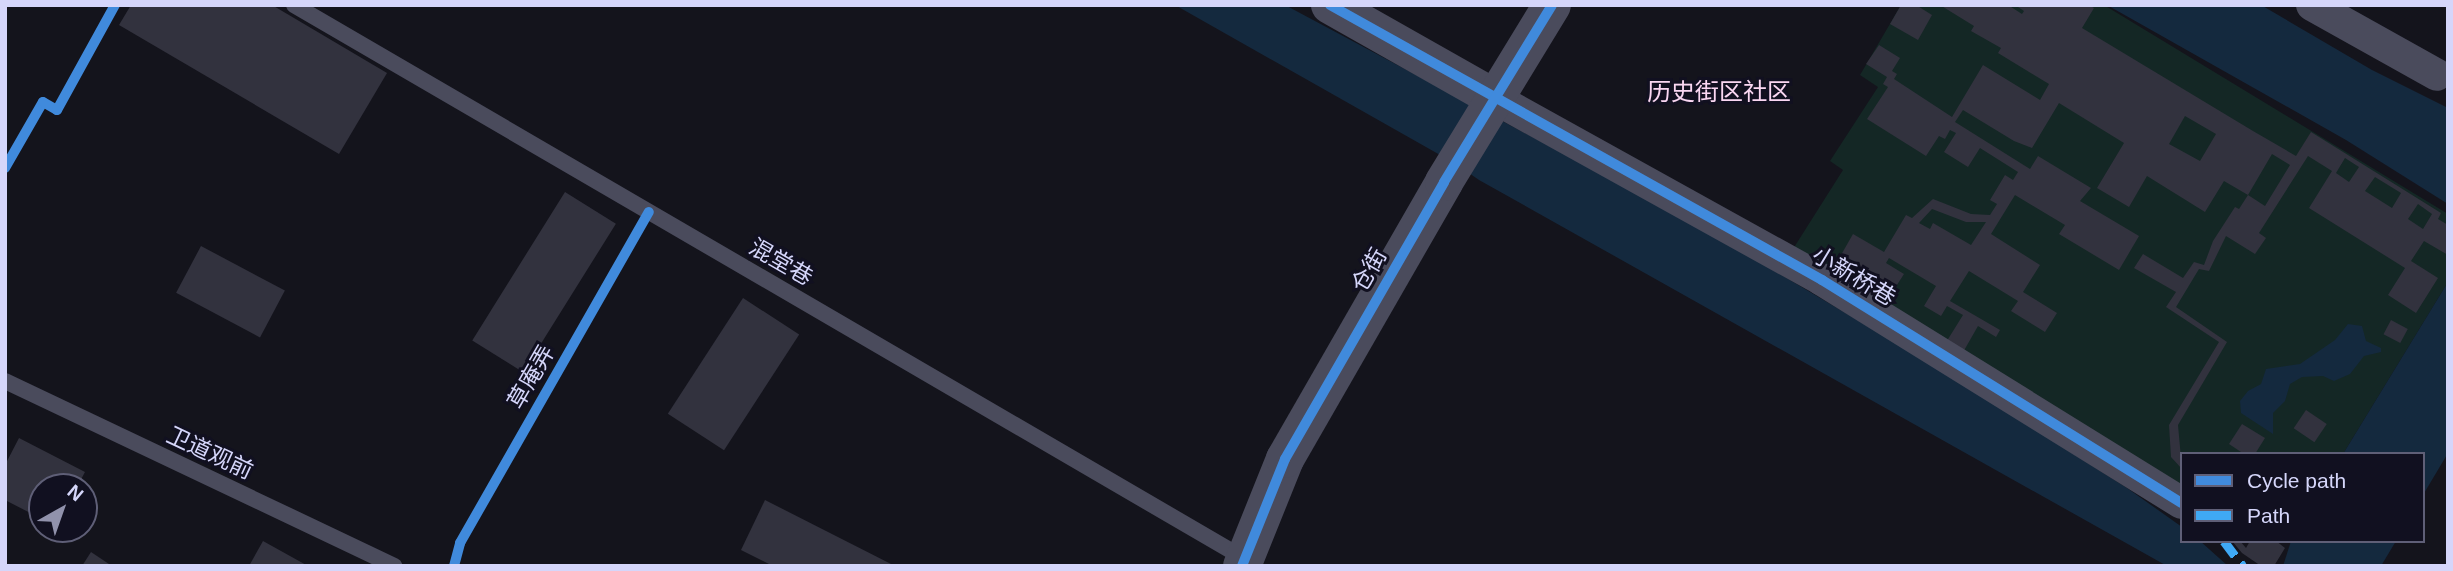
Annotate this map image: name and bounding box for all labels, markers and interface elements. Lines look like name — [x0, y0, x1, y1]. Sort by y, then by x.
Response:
district label: 历史街区社区 — [1647, 78, 1791, 106]
street label: 混堂巷 — [744, 233, 818, 291]
street label: 小新桥巷 — [1807, 240, 1901, 312]
street label: 仓街 — [1346, 243, 1392, 297]
street label: 草庵弄 — [502, 340, 560, 414]
street label: 卫道观前 — [162, 421, 258, 485]
legend — [2180, 452, 2425, 543]
text: Cycle path — [2247, 469, 2346, 492]
north arrow — [28, 473, 98, 543]
text: N — [64, 481, 88, 506]
text: Path — [2247, 504, 2290, 527]

